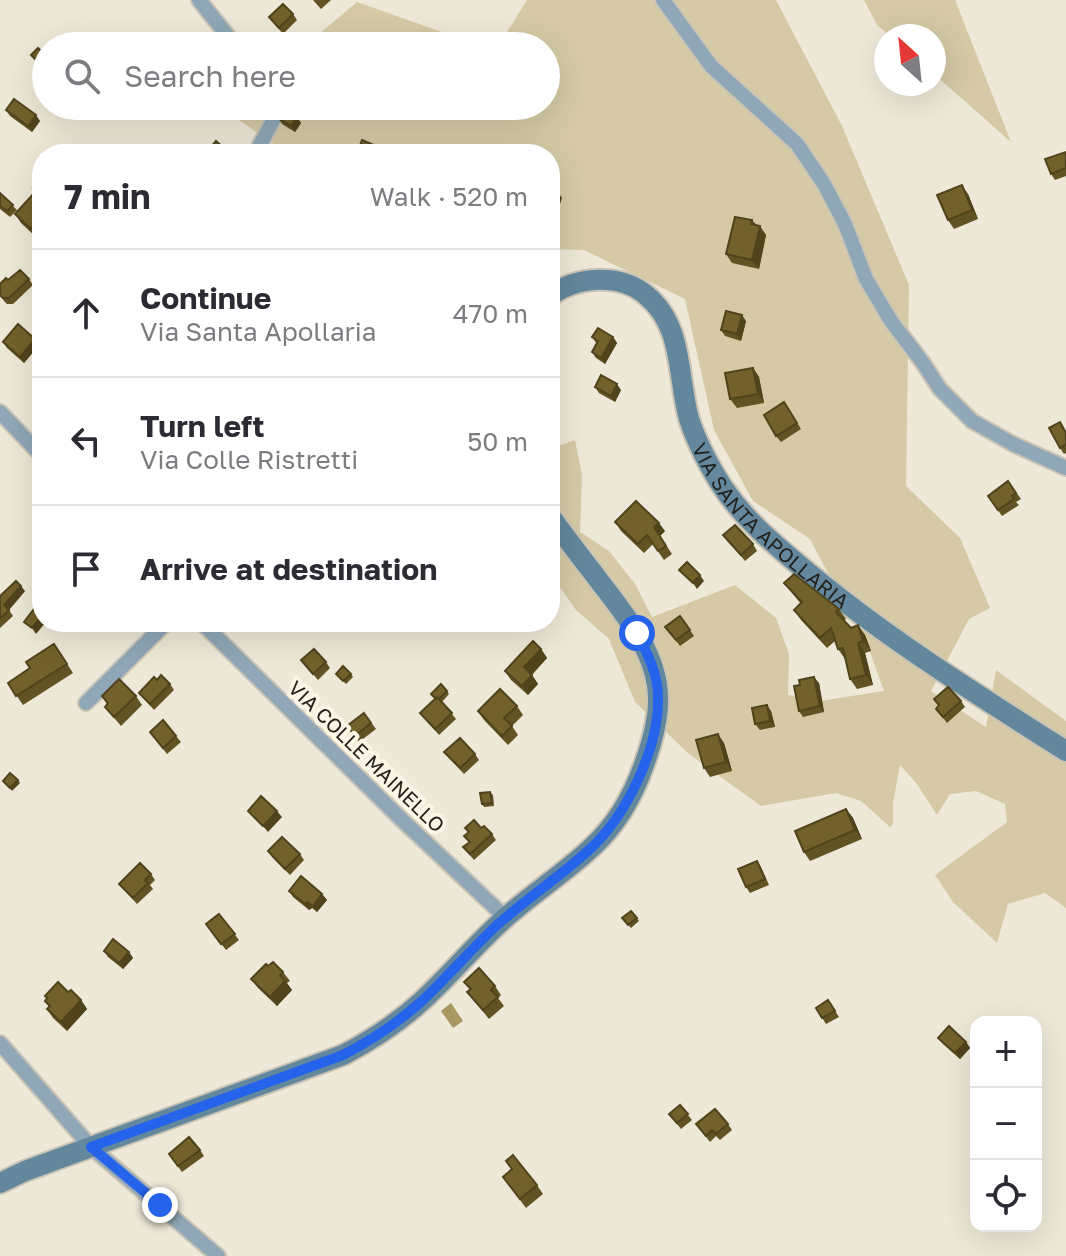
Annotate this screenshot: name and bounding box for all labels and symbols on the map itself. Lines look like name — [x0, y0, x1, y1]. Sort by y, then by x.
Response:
north arrow — [874, 24, 946, 96]
street label: VIA SANTA APOLLARIA — [688, 439, 854, 613]
route start — [619, 615, 655, 651]
street label: VIA COLLE MAINELLO — [284, 675, 450, 837]
route end — [142, 1187, 178, 1223]

